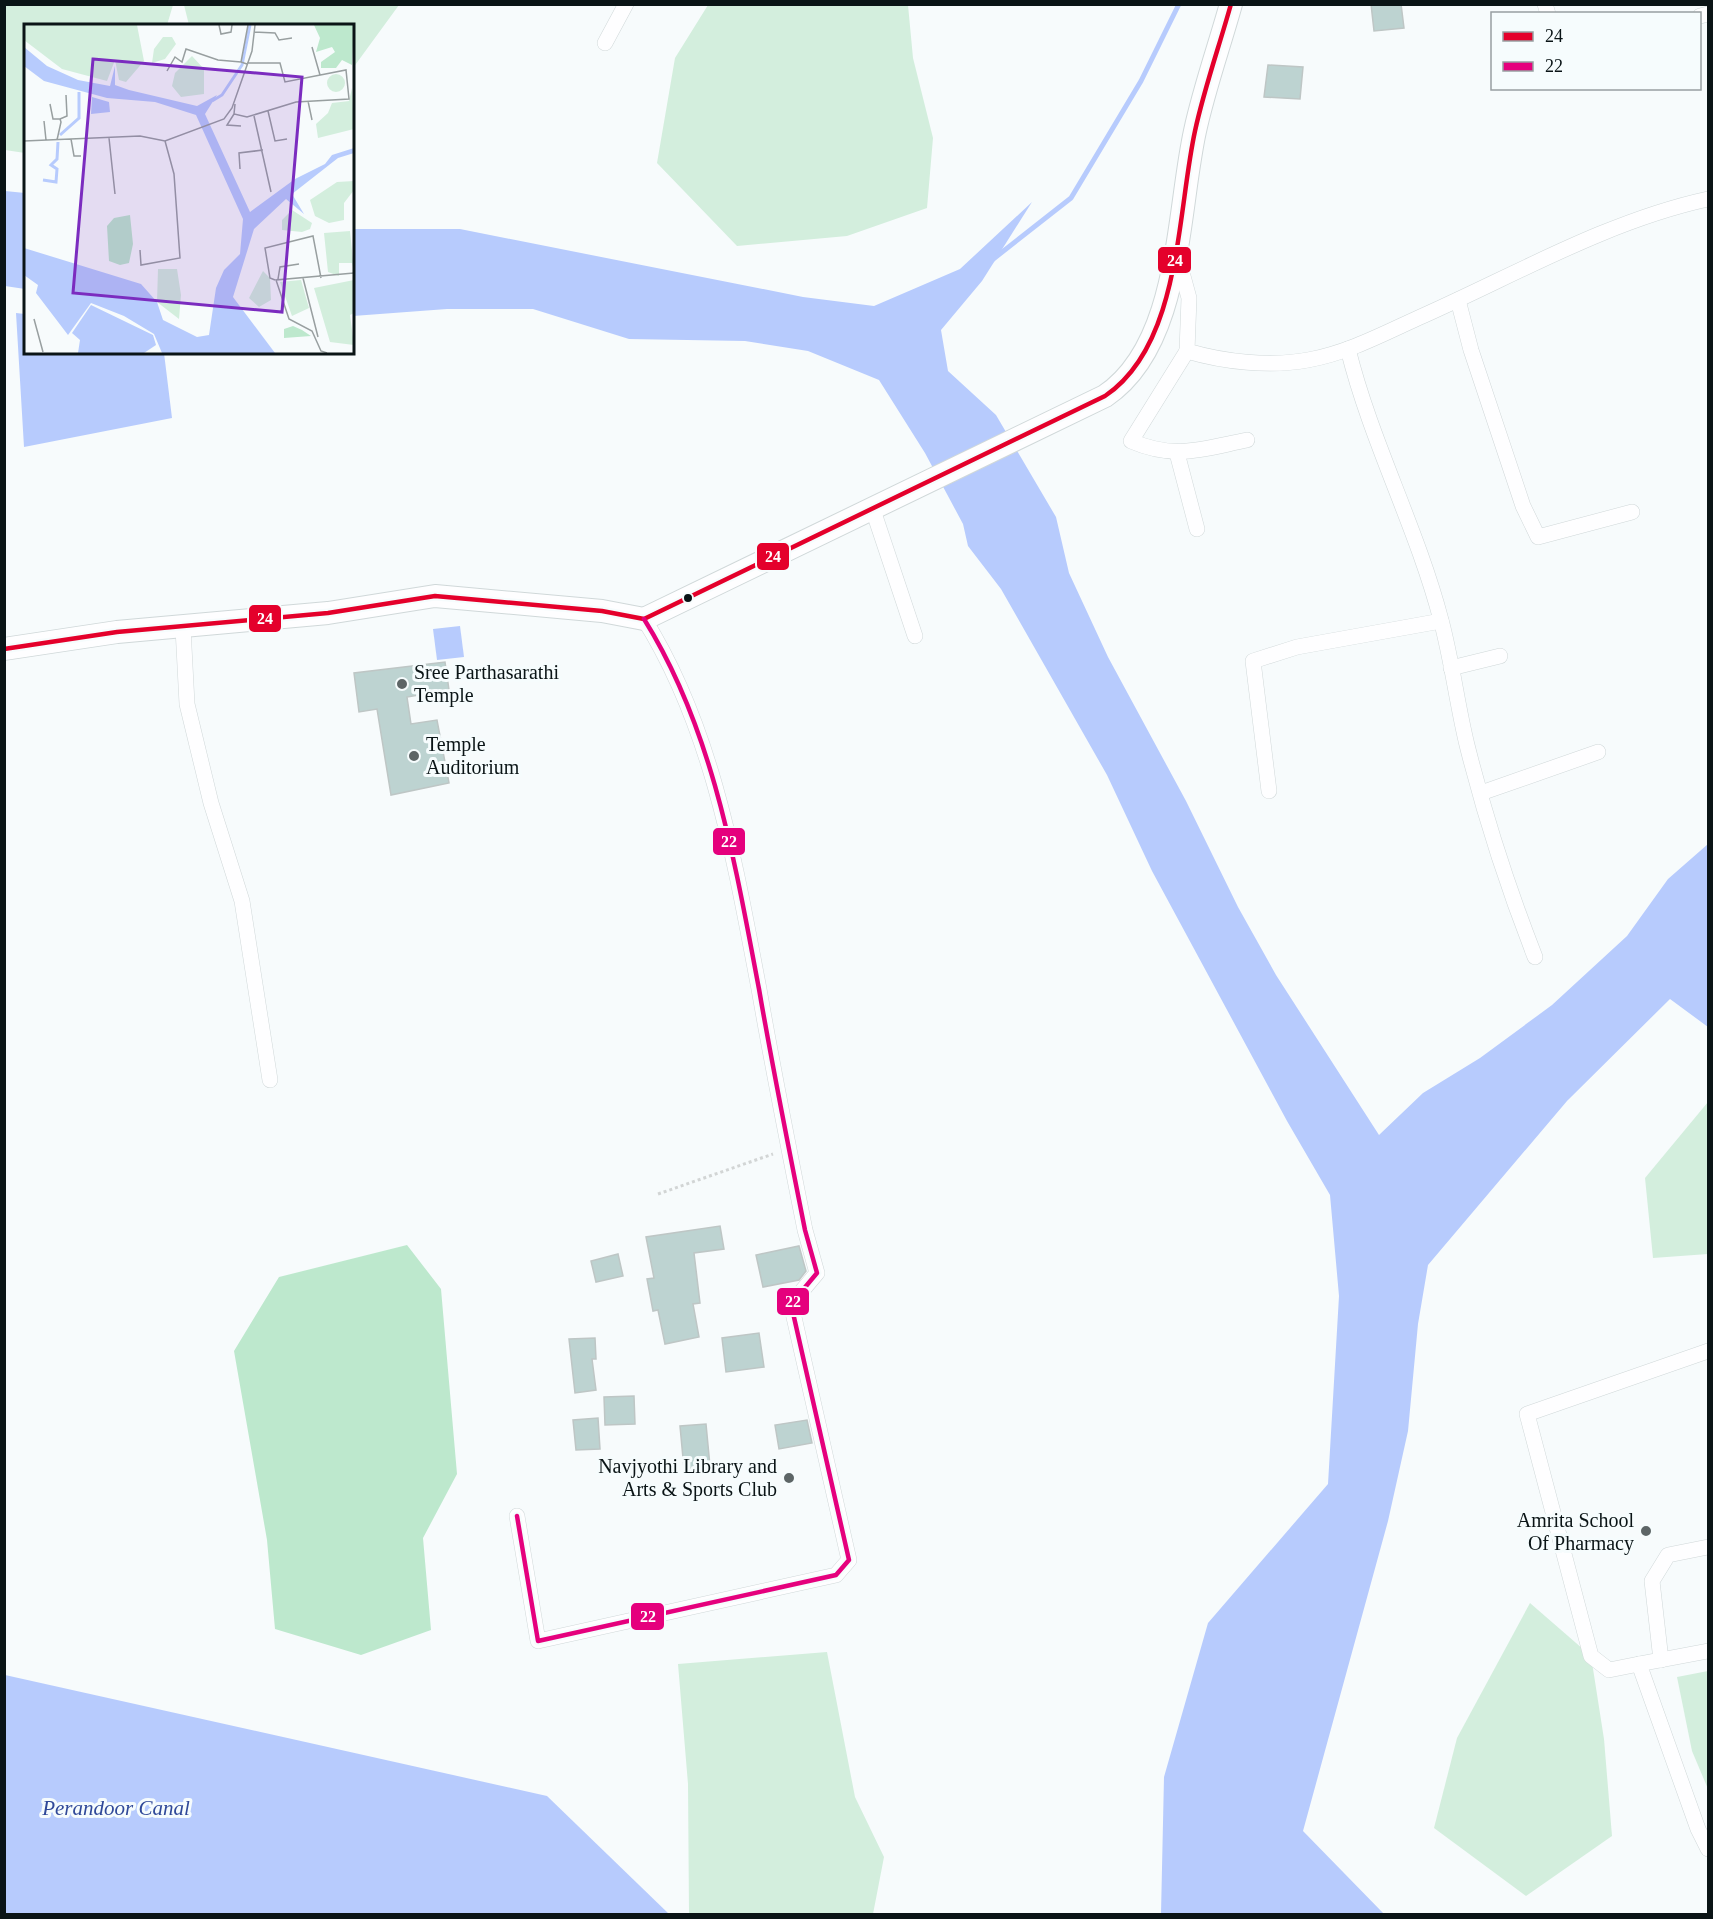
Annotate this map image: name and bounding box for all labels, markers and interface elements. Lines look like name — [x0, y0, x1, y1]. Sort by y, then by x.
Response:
legend — [1491, 12, 1701, 90]
inset map — [24, 24, 354, 354]
text: 24 — [1545, 26, 1563, 46]
text: 22 — [1545, 56, 1563, 76]
line badge: 24 — [1157, 246, 1192, 274]
text: 24 — [1167, 252, 1183, 269]
line badge: 24 — [756, 542, 790, 571]
text: 24 — [765, 548, 781, 565]
unlabelled marker — [682, 592, 694, 604]
line badge: 24 — [248, 604, 282, 633]
text: 24 — [257, 610, 273, 627]
place label: Sree Parthasarathi Temple — [414, 661, 559, 707]
marker: Sree Parthasarathi Temple — [395, 677, 409, 691]
place label: Temple Auditorium — [426, 733, 520, 778]
marker: Temple Auditorium — [407, 749, 421, 763]
line badge: 22 — [712, 827, 746, 856]
text: 22 — [721, 833, 737, 850]
line badge: 22 — [776, 1287, 810, 1316]
text: 22 — [785, 1293, 801, 1310]
place label: Navjyothi Library and Arts & Sports Club — [598, 1455, 777, 1501]
marker: Navjyothi Library and Arts & Sports Club — [782, 1471, 796, 1485]
place label: Amrita School Of Pharmacy — [1517, 1509, 1634, 1555]
marker: Amrita School Of Pharmacy — [1639, 1524, 1653, 1538]
line badge: 22 — [630, 1602, 665, 1631]
text: 22 — [640, 1608, 656, 1625]
water label: Perandoor Canal — [41, 1796, 190, 1820]

